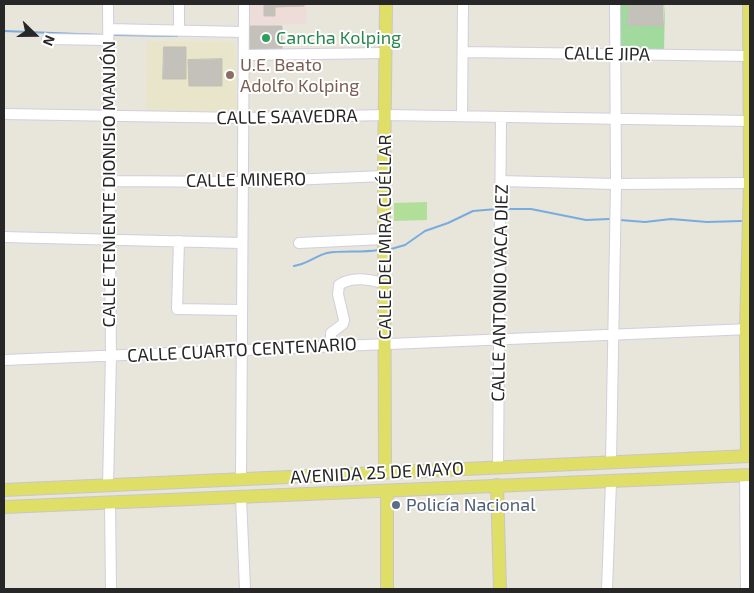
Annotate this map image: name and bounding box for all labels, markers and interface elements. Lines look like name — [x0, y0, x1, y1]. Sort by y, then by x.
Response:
north arrow — [10, 10, 60, 60]
place label: Cancha Kolping — [276, 27, 401, 49]
marker: Cancha Kolping — [260, 32, 272, 44]
text: N — [40, 33, 59, 49]
street label: CALLE TENIENTE DIONISIO MANJÓN — [98, 41, 120, 327]
street label: CALLE JIPA — [564, 42, 650, 66]
place label: U.E. Beato Adolfo Kolping — [240, 54, 359, 96]
marker: U.E. Beato Adolfo Kolping — [224, 69, 236, 81]
street label: CALLE SAAVEDRA — [216, 105, 358, 129]
street label: CALLE DELMIRA CUÉLLAR — [374, 134, 396, 340]
street label: CALLE MINERO — [186, 168, 306, 192]
street label: CALLE ANTONIO VACA DIEZ — [487, 184, 513, 402]
street label: CALLE CUARTO CENTENARIO — [127, 333, 357, 367]
street label: AVENIDA 25 DE MAYO — [290, 458, 464, 488]
place label: Policía Nacional — [406, 494, 535, 516]
marker: Policía Nacional — [390, 499, 402, 511]

